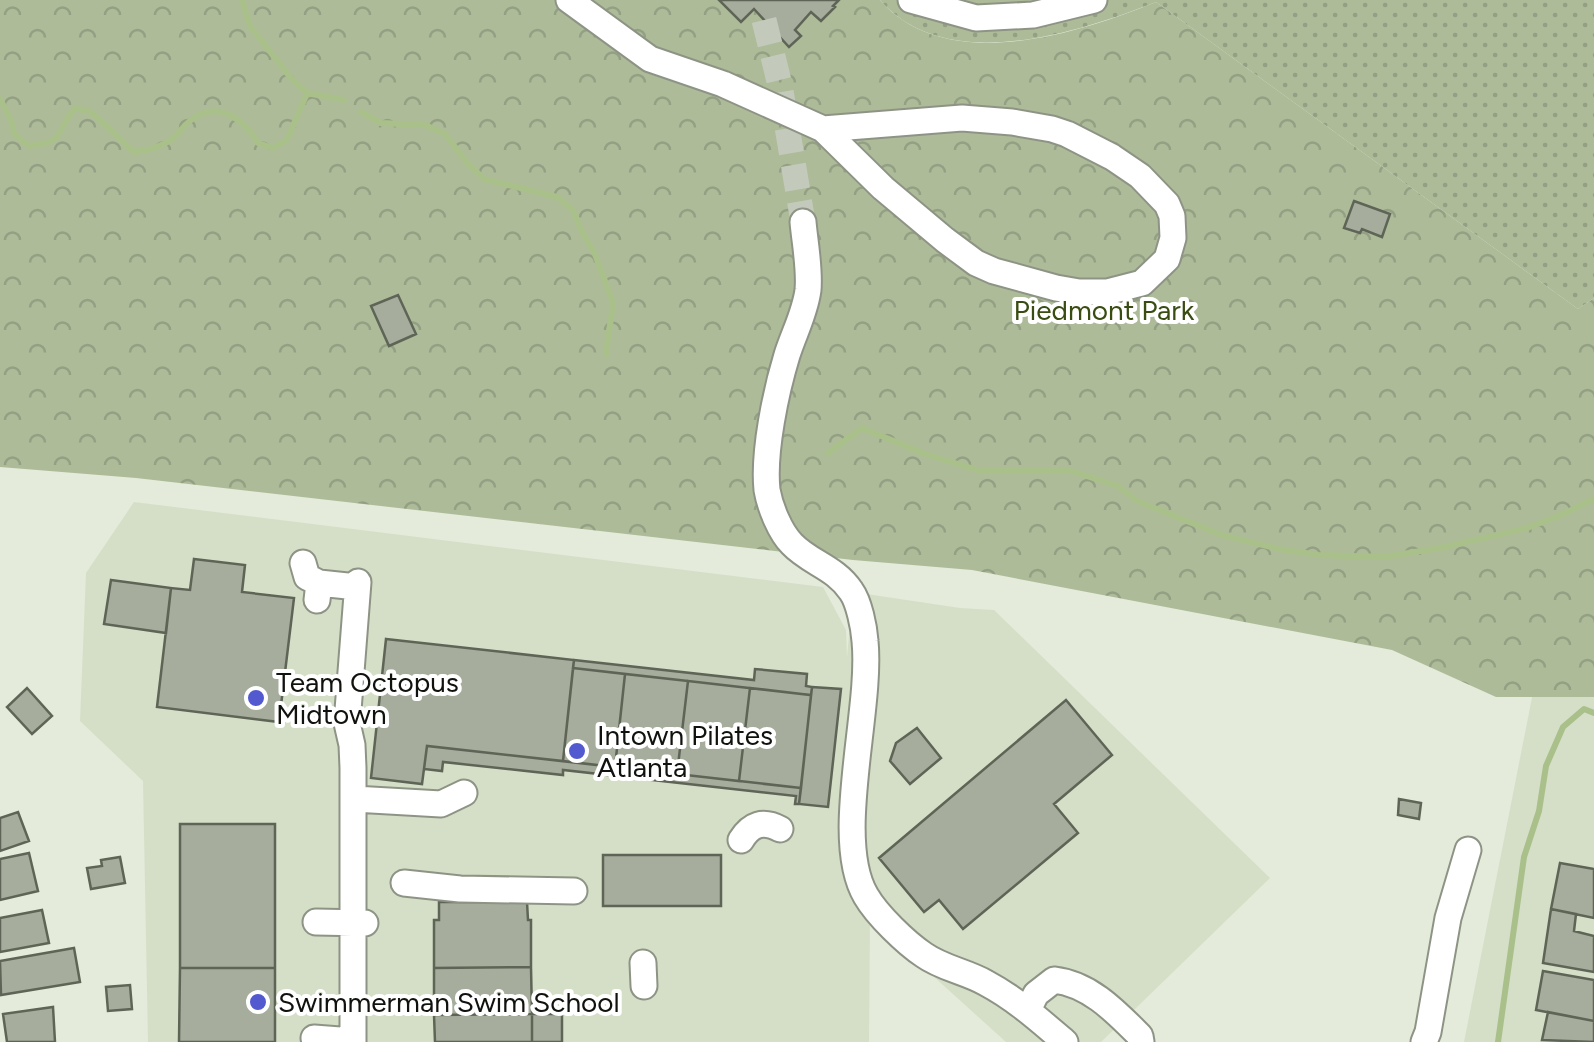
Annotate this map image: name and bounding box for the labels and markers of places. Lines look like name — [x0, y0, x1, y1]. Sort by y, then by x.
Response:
place label: Team Octopus Midtown — [276, 665, 459, 731]
marker: Team Octopus Midtown — [245, 687, 267, 709]
place label: Intown Pilates Atlanta — [597, 718, 773, 784]
marker: Intown Pilates Atlanta — [566, 740, 588, 762]
place label: Swimmerman Swim School — [278, 985, 620, 1019]
marker: Swimmerman Swim School — [247, 991, 269, 1013]

